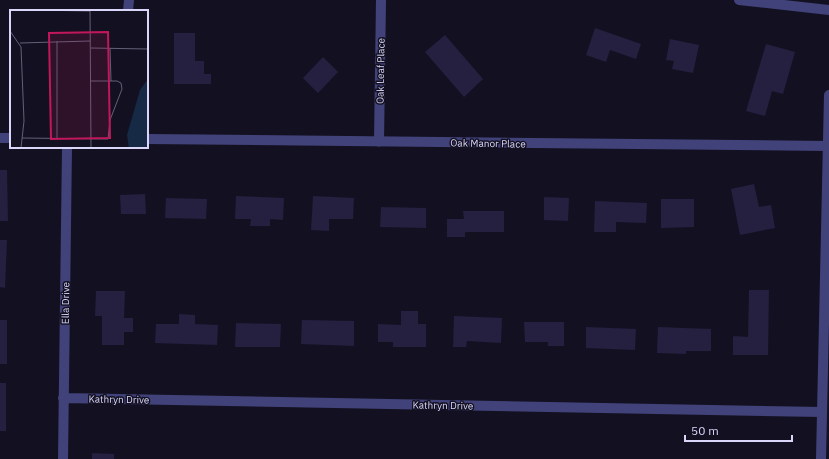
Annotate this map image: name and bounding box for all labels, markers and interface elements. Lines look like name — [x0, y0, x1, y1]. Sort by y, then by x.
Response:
inset map — [10, 10, 148, 148]
street label: Oak Leaf Place — [373, 37, 388, 104]
street label: Oak Manor Place — [450, 136, 526, 151]
street label: Ella Drive — [59, 281, 72, 324]
street label: Kathryn Drive — [89, 392, 150, 407]
street label: Kathryn Drive — [413, 398, 474, 413]
scale bar — [685, 417, 792, 443]
text: 50 m — [691, 423, 719, 438]

